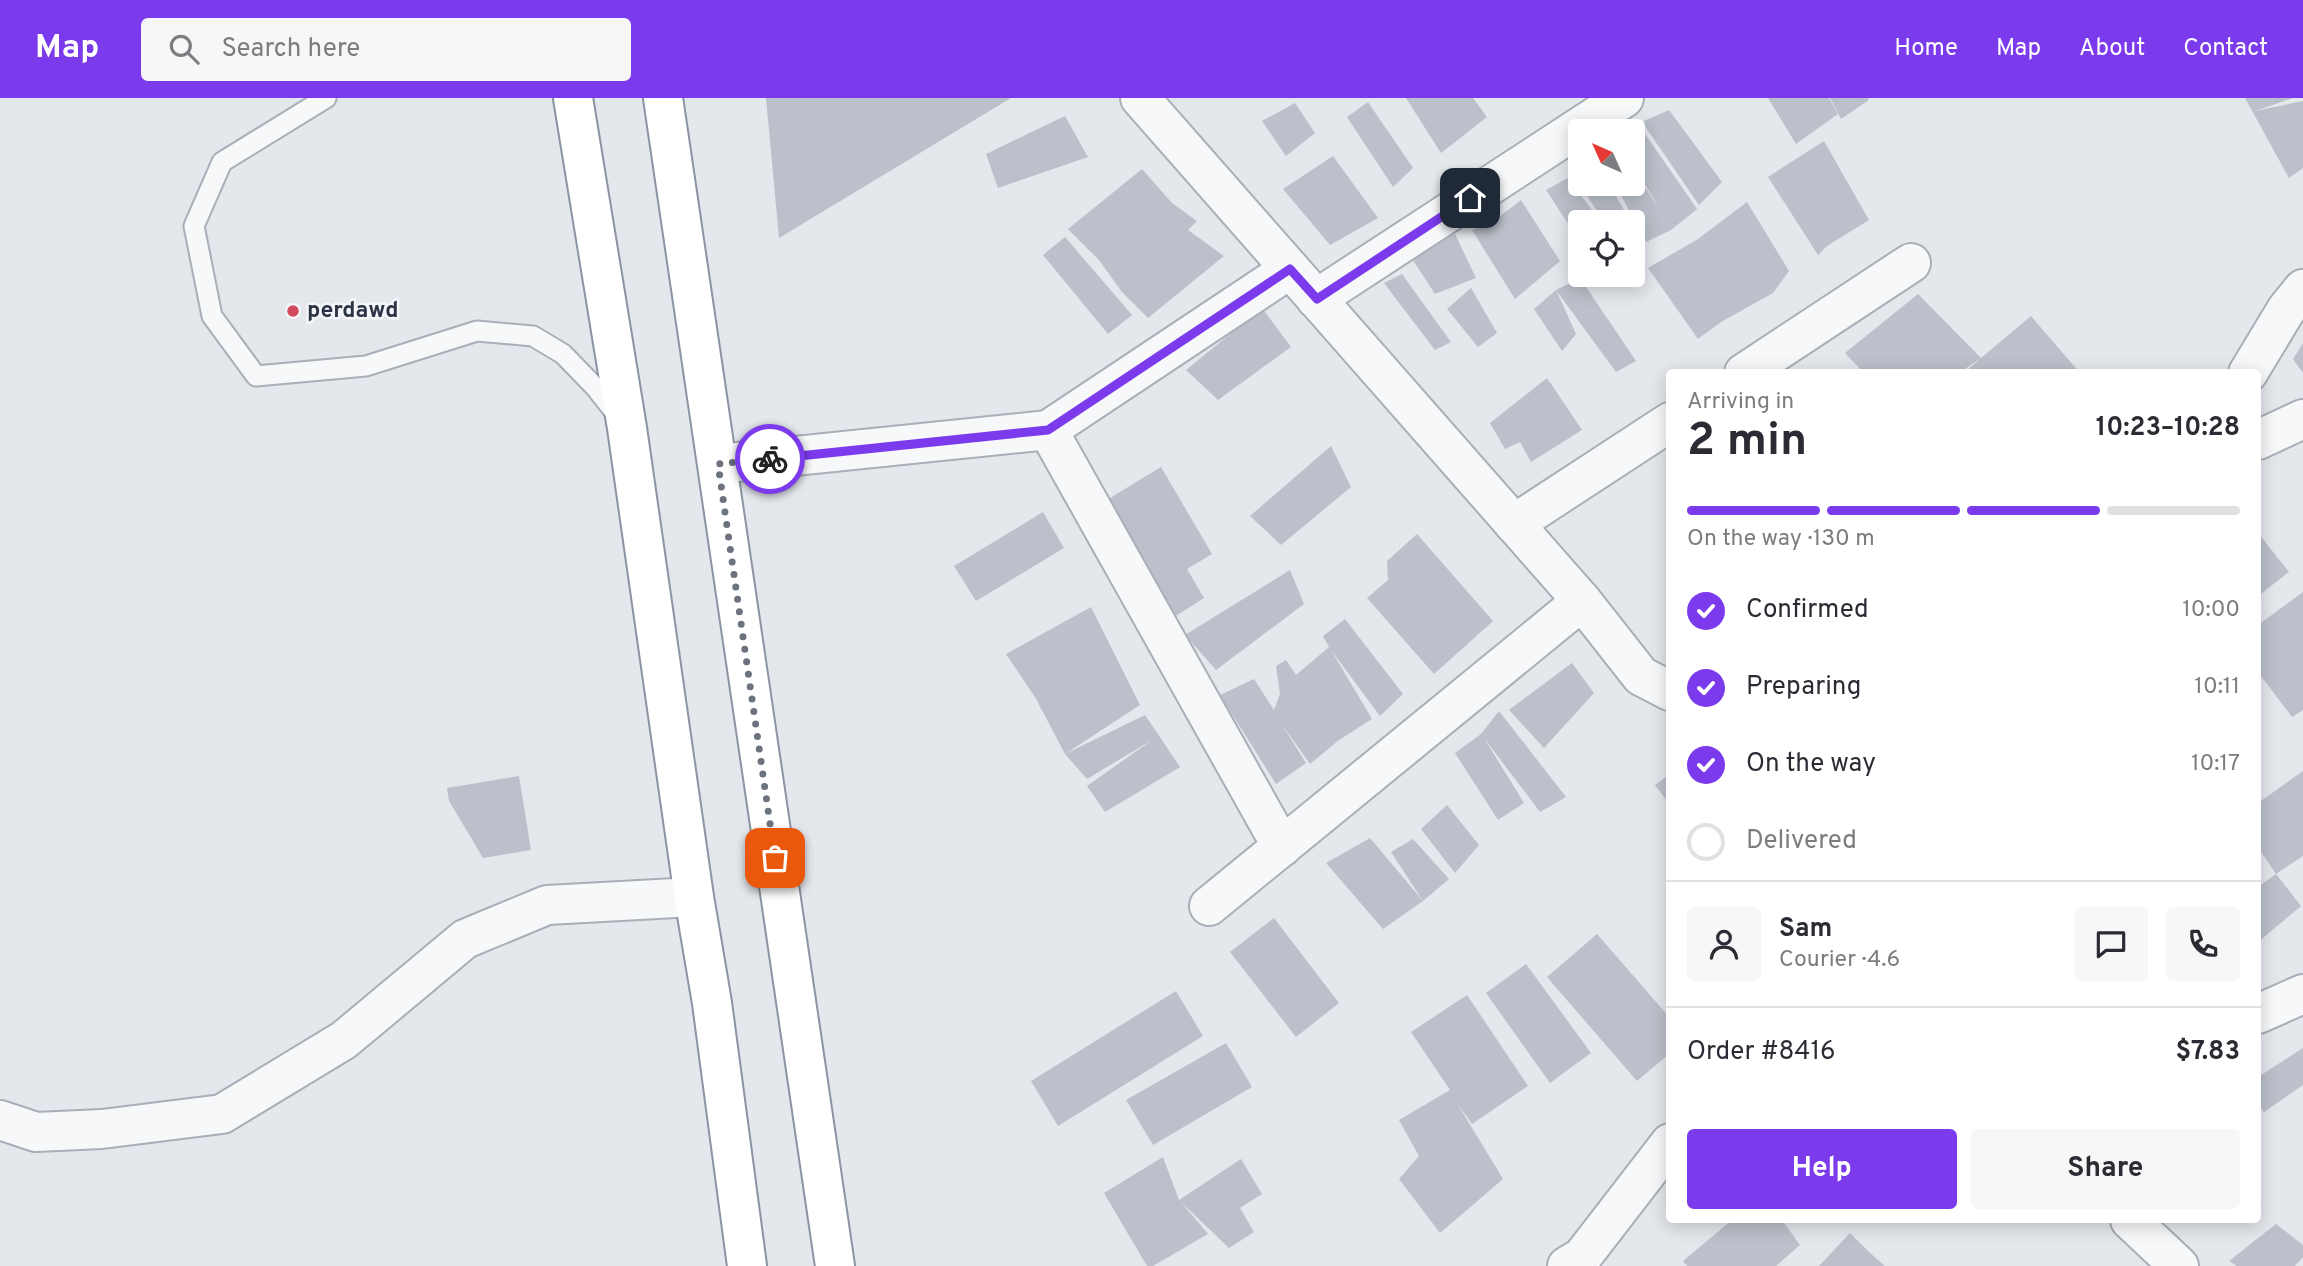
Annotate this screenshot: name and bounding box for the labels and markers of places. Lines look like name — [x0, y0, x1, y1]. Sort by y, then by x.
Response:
pin — [1440, 168, 1500, 228]
place label: perdawd — [307, 297, 399, 326]
marker: perdawd — [285, 303, 301, 319]
pin — [745, 828, 805, 888]

